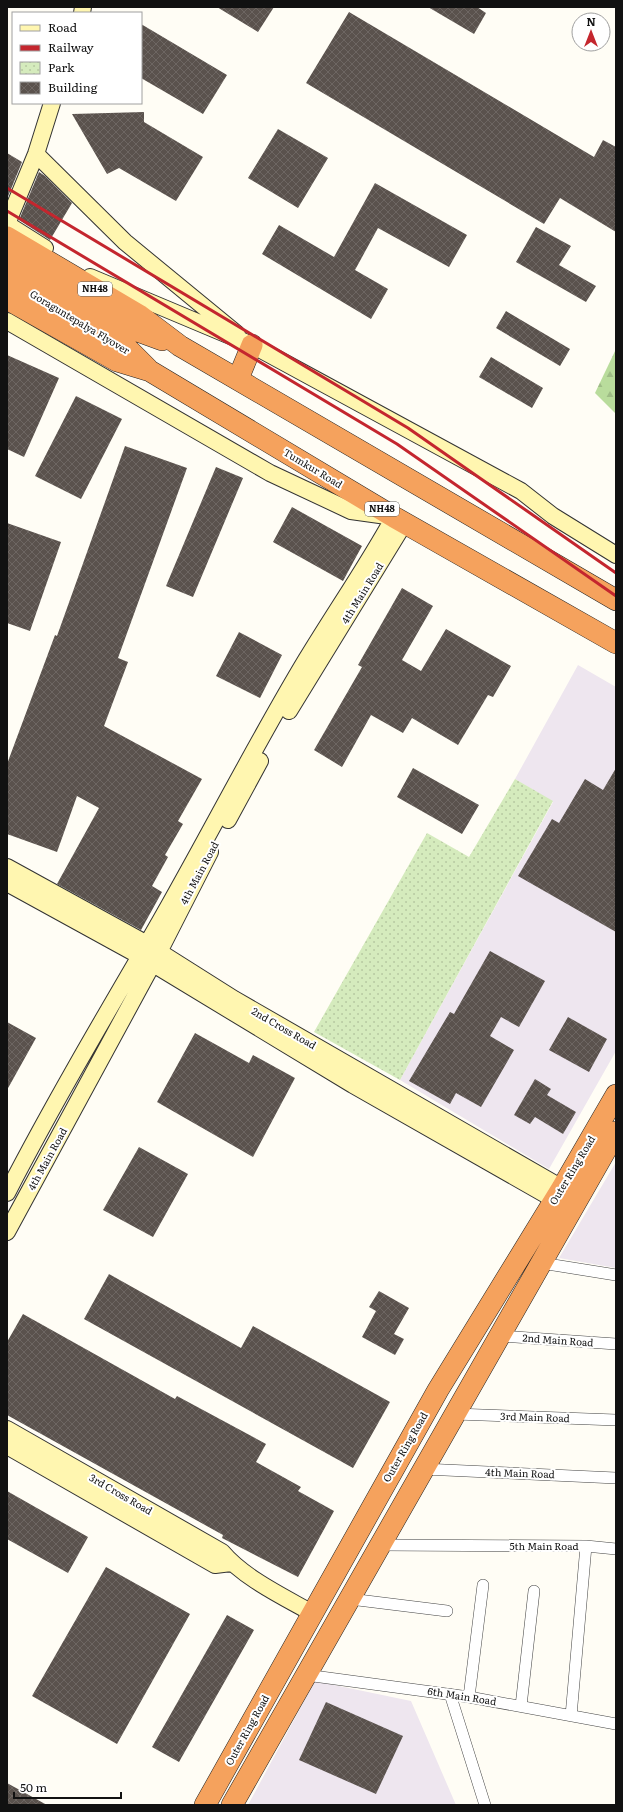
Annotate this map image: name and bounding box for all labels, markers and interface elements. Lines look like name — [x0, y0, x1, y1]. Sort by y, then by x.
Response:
legend — [12, 12, 142, 104]
north arrow — [571, 12, 611, 52]
text: N — [586, 13, 596, 29]
text: Road — [48, 18, 78, 36]
text: Railway — [48, 38, 94, 56]
text: Park — [48, 58, 75, 76]
text: Building — [48, 78, 98, 96]
road number: NH48 — [78, 282, 112, 296]
street label: Goraguntepalya Flyover — [28, 286, 133, 357]
street label: Tumkur Road — [281, 444, 346, 491]
road number: NH48 — [365, 502, 399, 516]
street label: 4th Main Road — [337, 559, 386, 626]
street label: 4th Main Road — [176, 839, 222, 907]
street label: 2nd Cross Road — [249, 1003, 319, 1052]
street label: 4th Main Road — [23, 1125, 70, 1193]
street label: Outer Ring Road — [545, 1132, 598, 1207]
street label: 2nd Main Road — [522, 1330, 594, 1349]
street label: 3rd Main Road — [500, 1408, 570, 1425]
street label: Outer Ring Road — [378, 1409, 431, 1484]
street label: 4th Main Road — [485, 1464, 555, 1481]
street label: 3rd Cross Road — [87, 1469, 156, 1518]
street label: 5th Main Road — [509, 1538, 579, 1553]
street label: 6th Main Road — [427, 1683, 498, 1708]
street label: Outer Ring Road — [221, 1692, 272, 1768]
scale bar — [14, 1774, 121, 1800]
text: 50 m — [20, 1778, 47, 1796]

